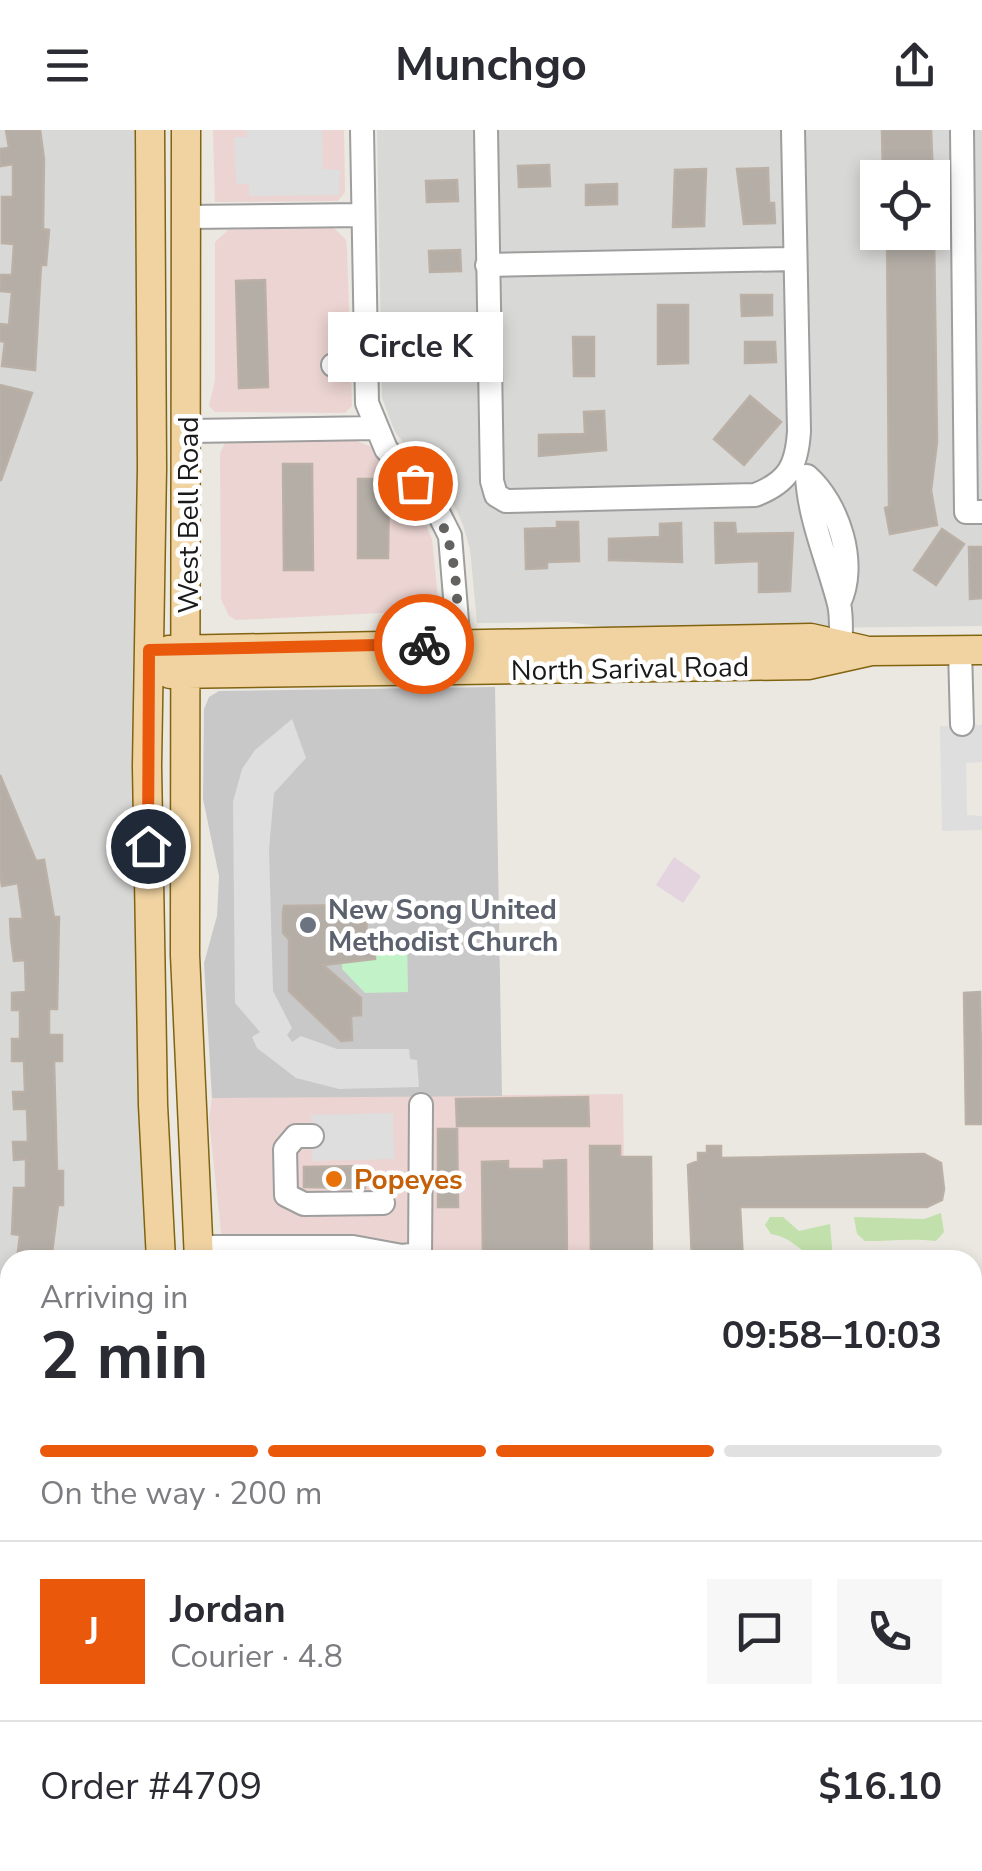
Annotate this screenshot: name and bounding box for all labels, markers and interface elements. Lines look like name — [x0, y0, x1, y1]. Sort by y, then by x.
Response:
text: Munchgo — [395, 35, 587, 96]
icon: menu — [40, 38, 95, 93]
icon: share — [887, 38, 942, 93]
map controls — [860, 160, 950, 250]
button: locate — [860, 160, 950, 250]
callout: Circle K — [328, 313, 502, 383]
text: Circle K — [358, 325, 473, 368]
street label: West Bell Road — [170, 416, 208, 614]
pin — [373, 441, 458, 526]
icon: bag — [388, 456, 443, 511]
courier — [374, 594, 474, 694]
icon: bike — [397, 617, 452, 672]
street label: North Sarival Road — [511, 648, 749, 690]
pin — [106, 804, 191, 889]
icon: home — [121, 819, 176, 874]
place label: New Song United Methodist Church — [328, 891, 558, 961]
marker: New Song United Methodist Church — [297, 914, 319, 936]
place label: Popeyes — [354, 1161, 463, 1199]
marker: Popeyes — [323, 1168, 345, 1190]
text: Arriving in — [40, 1276, 188, 1319]
text: 09:58–10:03 — [722, 1310, 942, 1361]
text: 2 min — [40, 1312, 208, 1401]
text: On the way · 200 m — [40, 1472, 322, 1515]
button: chat — [707, 1579, 812, 1684]
button: phone — [837, 1579, 942, 1684]
text: Jordan — [170, 1584, 286, 1635]
text: J — [86, 1606, 99, 1657]
text: Courier · 4.8 — [170, 1635, 343, 1678]
text: Order #4709 — [40, 1761, 262, 1812]
text: $16.10 — [819, 1761, 942, 1812]

